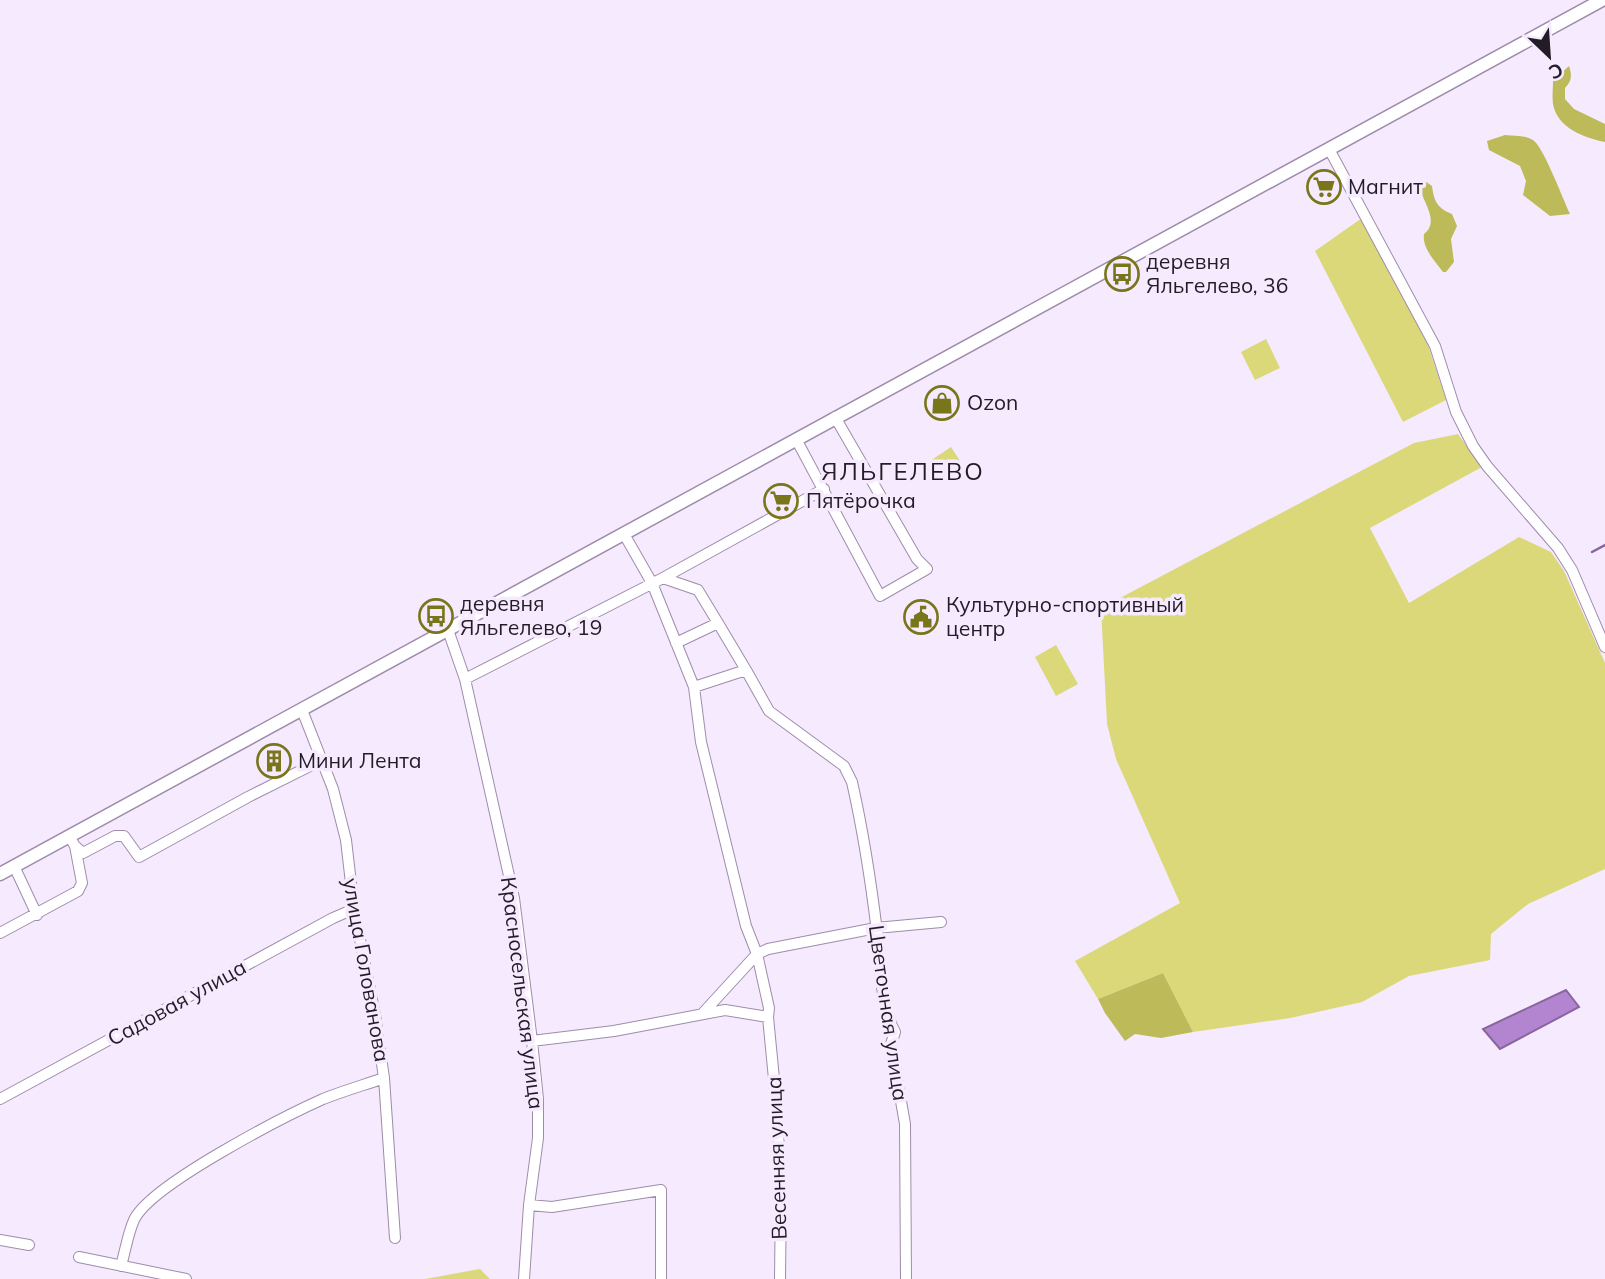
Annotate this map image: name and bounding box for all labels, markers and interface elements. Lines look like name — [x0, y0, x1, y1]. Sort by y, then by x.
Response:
north arrow — [1514, 21, 1584, 91]
text: С — [1545, 58, 1567, 85]
supermarket icon: Магнит — [1305, 168, 1343, 206]
place label: Магнит — [1348, 173, 1423, 199]
place label: деревня Яльгелево, 36 — [1146, 248, 1288, 298]
bus stop icon: деревня Яльгелево, 36 — [1103, 255, 1141, 293]
shop icon: Ozon — [923, 384, 961, 422]
place label: Ozon — [967, 389, 1018, 415]
district label: ЯЛЬГЕЛЕВО — [821, 456, 985, 486]
supermarket icon: Пятёрочка — [762, 482, 800, 520]
place label: Пятёрочка — [806, 487, 916, 513]
place label: деревня Яльгелево, 19 — [460, 590, 602, 640]
place label: Культурно-спортивный центр — [946, 591, 1184, 641]
bus stop icon: деревня Яльгелево, 19 — [417, 597, 455, 635]
public building icon: Культурно-спортивный центр — [902, 598, 940, 636]
building icon: Мини Лента — [255, 742, 293, 780]
place label: Мини Лента — [298, 747, 422, 773]
street label: Красносельская улица — [496, 875, 550, 1110]
street label: улица Голованова — [338, 876, 396, 1064]
street label: Цветочная улица — [864, 923, 914, 1102]
street label: Садовая улица — [103, 953, 250, 1051]
street label: Весенняя улица — [760, 1076, 792, 1240]

